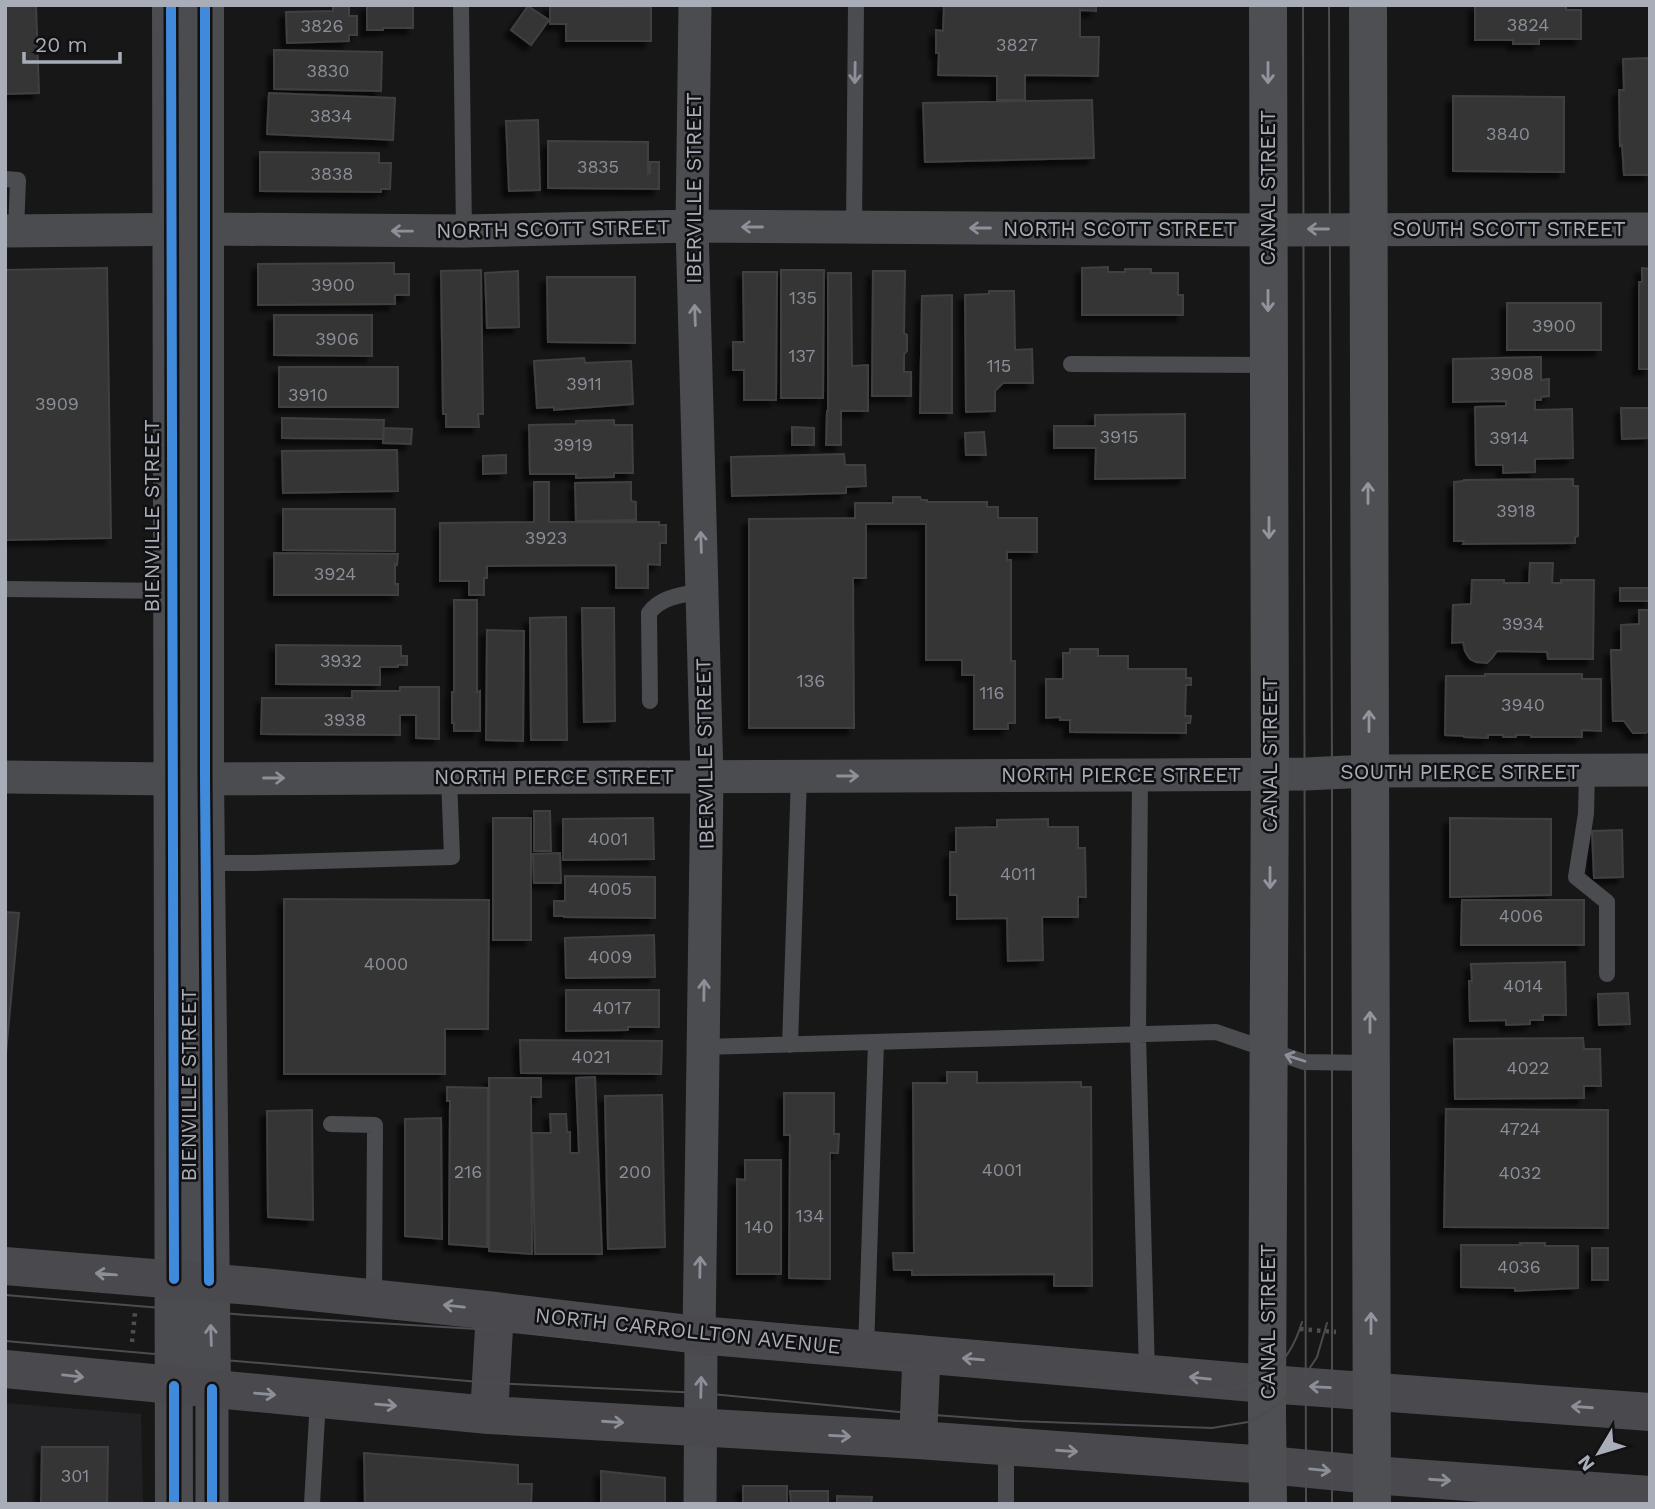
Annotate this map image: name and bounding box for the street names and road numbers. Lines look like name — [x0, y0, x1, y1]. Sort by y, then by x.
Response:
street label: IBERVILLE STREET — [681, 92, 706, 284]
street label: CANAL STREET — [1255, 110, 1280, 266]
street label: NORTH SCOTT STREET — [436, 214, 670, 243]
street label: NORTH SCOTT STREET — [1003, 216, 1237, 241]
street label: SOUTH SCOTT STREET — [1392, 216, 1626, 241]
street label: BIENVILLE STREET — [139, 419, 164, 613]
street label: IBERVILLE STREET — [690, 658, 719, 850]
street label: CANAL STREET — [1257, 677, 1282, 833]
street label: SOUTH PIERCE STREET — [1340, 759, 1580, 784]
street label: NORTH PIERCE STREET — [1001, 762, 1241, 787]
street label: NORTH PIERCE STREET — [434, 764, 674, 789]
street label: BIENVILLE STREET — [176, 988, 201, 1182]
street label: CANAL STREET — [1255, 1244, 1280, 1400]
street label: NORTH CARROLLTON AVENUE — [534, 1302, 842, 1359]

